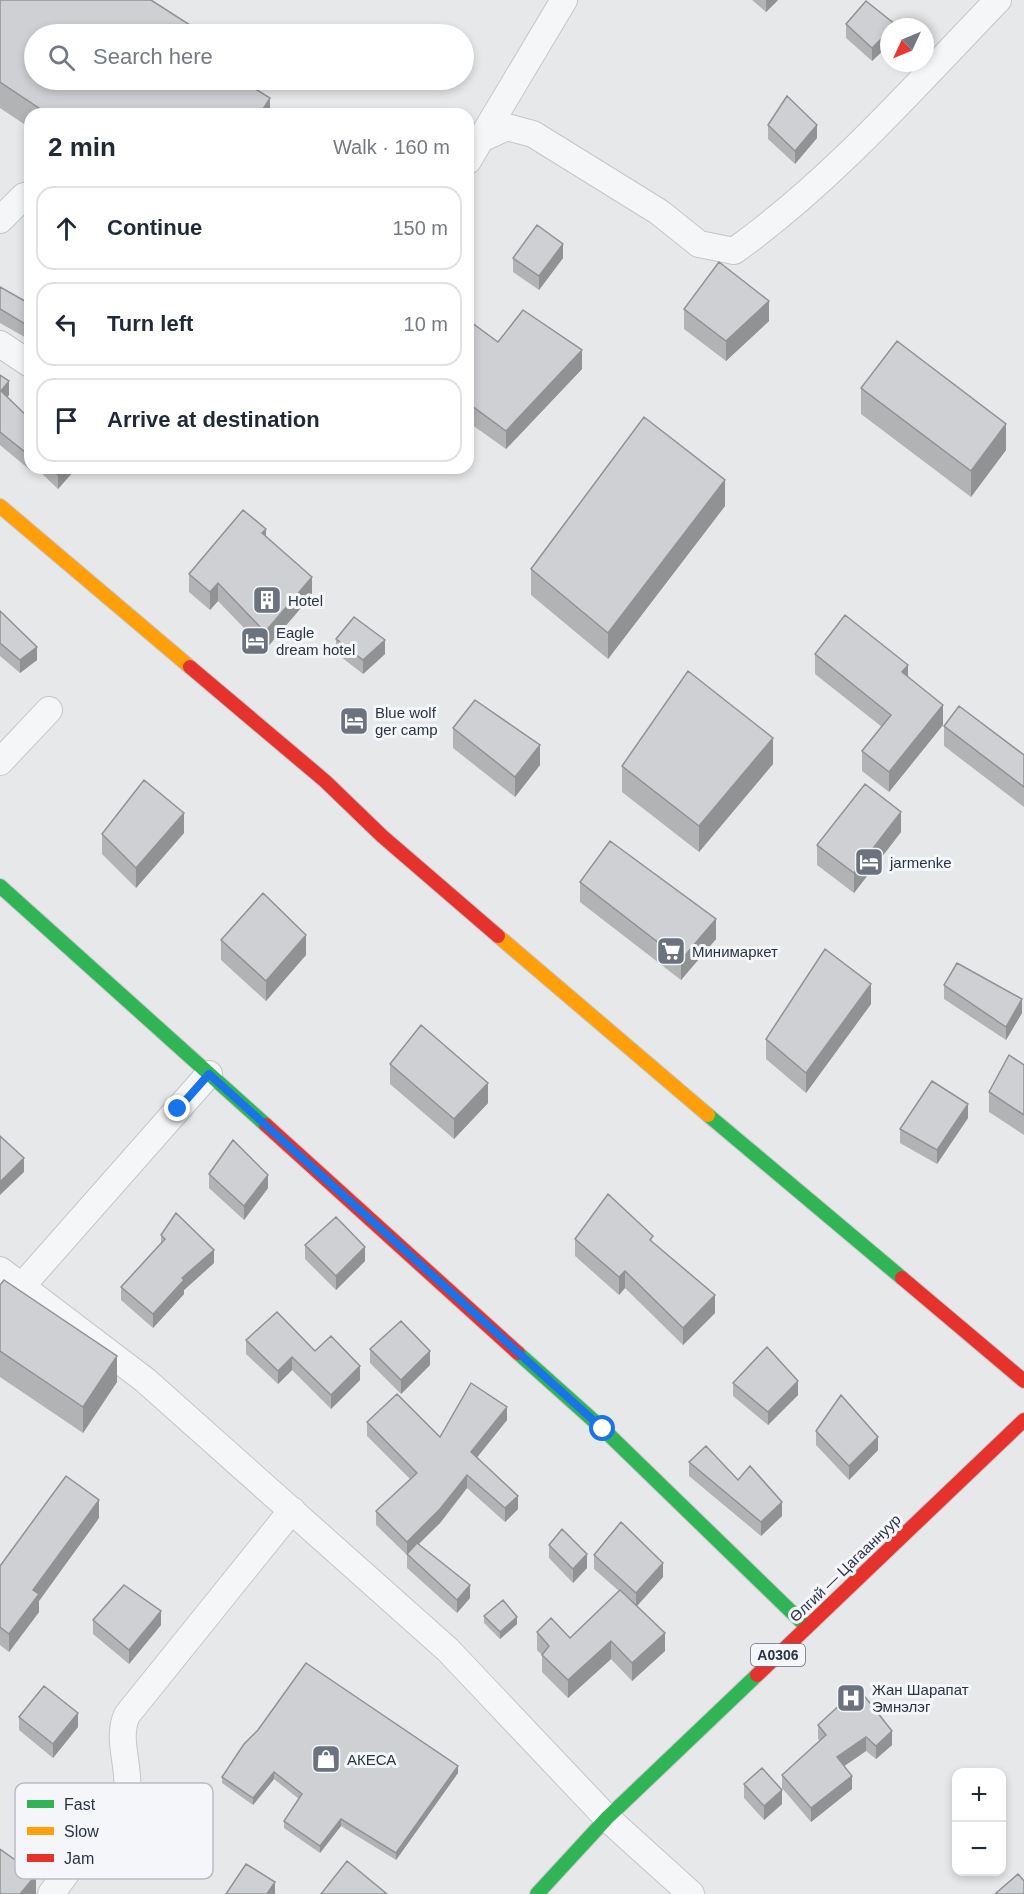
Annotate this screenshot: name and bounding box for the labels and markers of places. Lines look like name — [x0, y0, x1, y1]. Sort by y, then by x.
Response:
building icon: Hotel — [251, 584, 283, 616]
place label: Hotel — [288, 592, 323, 609]
place label: Eagle dream hotel — [276, 624, 355, 658]
hotel icon: Eagle dream hotel — [239, 625, 271, 657]
place label: Blue wolf ger camp — [375, 704, 438, 738]
hotel icon: Blue wolf ger camp — [338, 705, 370, 737]
hotel icon: jarmenke — [853, 846, 885, 878]
place label: jarmenke — [889, 854, 952, 871]
supermarket icon: Минимаркет — [655, 935, 687, 967]
place label: Минимаркет — [692, 943, 778, 960]
place label: Жан Шарапат Эмнэлэг — [872, 1681, 969, 1715]
hospital icon: Жан Шарапат Эмнэлэг — [835, 1682, 867, 1714]
shop icon: АКЕСА — [310, 1743, 342, 1775]
place label: АКЕСА — [347, 1751, 396, 1768]

